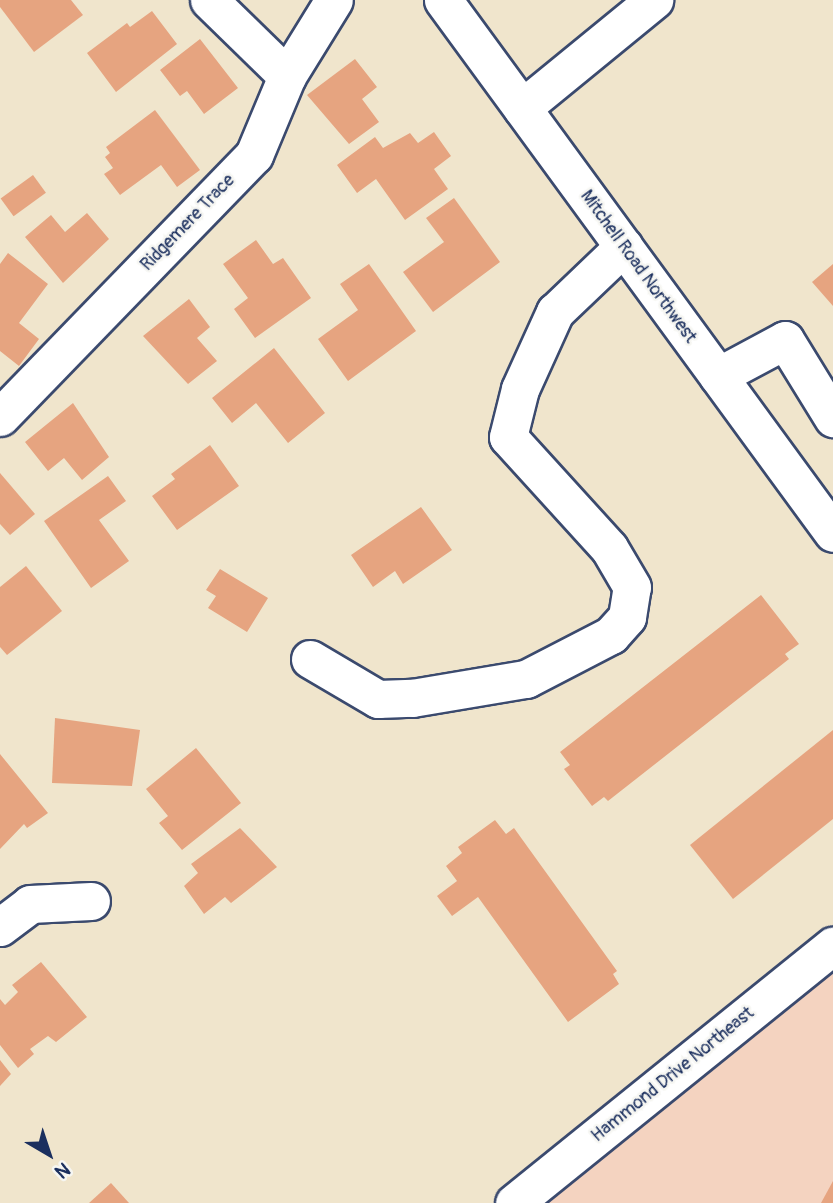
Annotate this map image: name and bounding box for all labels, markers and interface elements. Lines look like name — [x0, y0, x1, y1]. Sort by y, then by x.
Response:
street label: Ridgemere Trace — [136, 170, 240, 276]
street label: Mitchell Road Northwest — [575, 186, 701, 348]
street label: Hammond Drive Northeast — [587, 1003, 759, 1147]
north arrow — [14, 1119, 84, 1189]
text: N — [50, 1157, 75, 1184]

